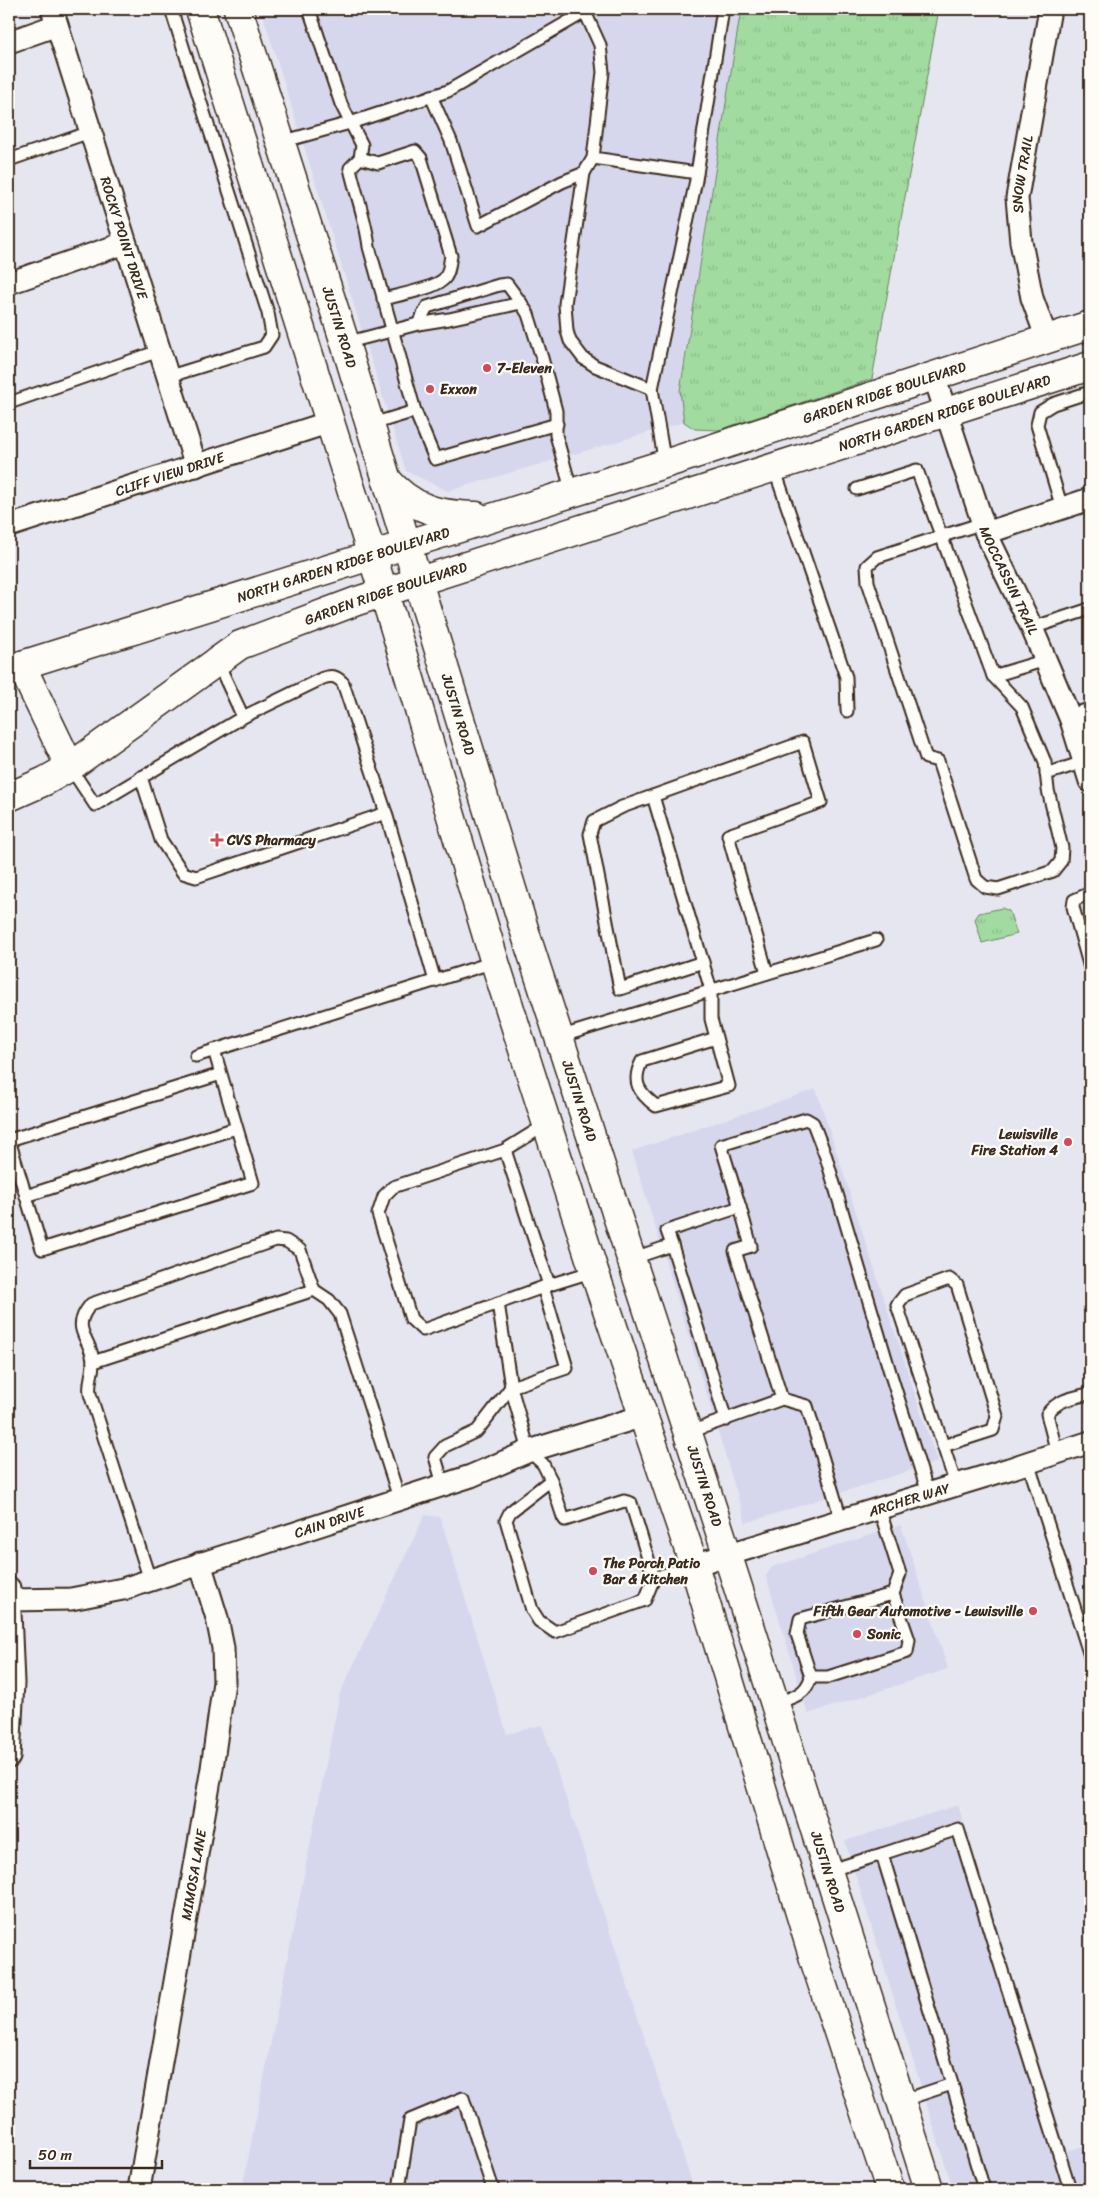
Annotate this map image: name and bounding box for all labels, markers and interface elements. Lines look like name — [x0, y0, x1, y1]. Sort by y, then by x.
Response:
street label: SNOW TRAIL — [1004, 133, 1040, 214]
street label: ROCKY POINT DRIVE — [93, 173, 156, 304]
street label: JUSTIN ROAD — [315, 282, 365, 372]
street label: GARDEN RIDGE BOULEVARD — [799, 354, 970, 431]
place label: 7-Eleven — [497, 356, 552, 381]
marker: 7-Eleven — [481, 362, 493, 374]
street label: NORTH GARDEN RIDGE BOULEVARD — [835, 367, 1054, 458]
place label: Exxon — [440, 377, 477, 402]
marker: Exxon — [424, 383, 436, 395]
street label: CLIFF VIEW DRIVE — [112, 444, 229, 503]
street label: MOCCASSIN TRAIL — [972, 523, 1046, 639]
street label: NORTH GARDEN RIDGE BOULEVARD — [233, 524, 451, 604]
street label: GARDEN RIDGE BOULEVARD — [301, 558, 471, 628]
street label: JUSTIN ROAD — [434, 669, 483, 759]
place label: CVS Pharmacy — [226, 828, 317, 853]
marker: CVS Pharmacy — [211, 834, 223, 846]
street label: JUSTIN ROAD — [554, 1056, 605, 1145]
place label: Lewisville Fire Station 4 — [970, 1122, 1059, 1163]
marker: Lewisville Fire Station 4 — [1062, 1136, 1074, 1148]
street label: JUSTIN ROAD — [680, 1441, 730, 1530]
street label: ARCHER WAY — [864, 1475, 953, 1524]
street label: CAIN DRIVE — [291, 1498, 369, 1545]
place label: The Porch Patio Bar & Kitchen — [603, 1551, 701, 1592]
marker: The Porch Patio Bar & Kitchen — [587, 1565, 599, 1577]
place label: Fifth Gear Automotive - Lewisville — [813, 1599, 1023, 1624]
marker: Fifth Gear Automotive - Lewisville — [1027, 1605, 1039, 1617]
place label: Sonic — [866, 1622, 901, 1647]
marker: Sonic — [851, 1628, 863, 1640]
street label: MIMOSA LANE — [173, 1826, 214, 1922]
street label: JUSTIN ROAD — [803, 1827, 853, 1916]
scale bar — [30, 2138, 162, 2170]
text: 50 m — [38, 2142, 73, 2168]

